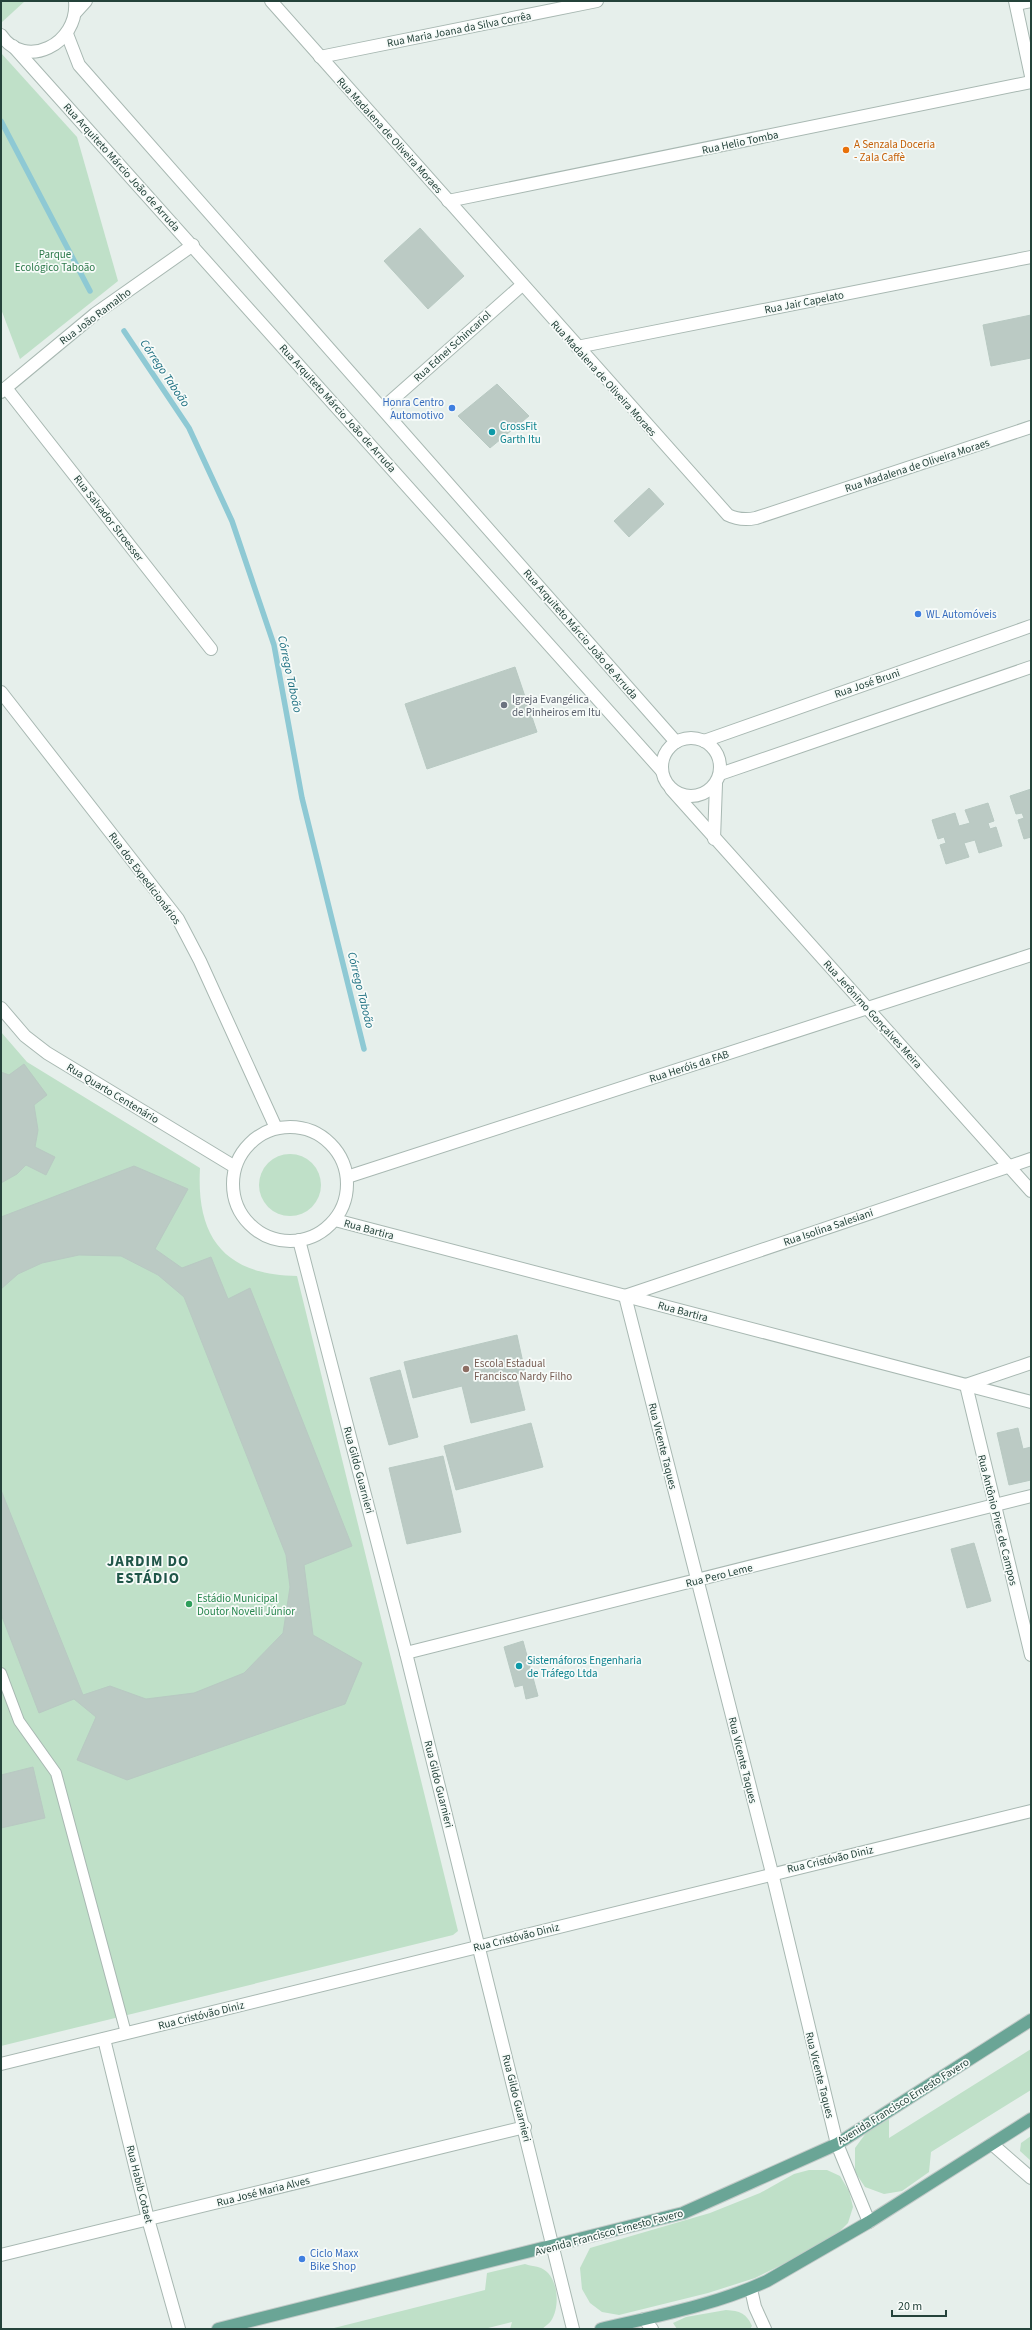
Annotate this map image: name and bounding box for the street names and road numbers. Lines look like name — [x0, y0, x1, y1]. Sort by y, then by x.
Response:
street label: Rua Maria Joana da Silva Corrêa — [386, 8, 533, 51]
street label: Rua Madalena de Oliveira Moraes — [333, 74, 446, 197]
street label: Rua Arquiteto Márcio João de Arruda — [60, 100, 183, 235]
street label: Rua Helio Tomba — [700, 127, 780, 158]
street label: Rua João Ramalho — [56, 285, 134, 348]
street label: Rua Jair Capelato — [763, 287, 845, 318]
street label: Rua Ednei Schincariol — [410, 307, 494, 385]
street label: Rua Madalena de Oliveira Moraes — [547, 317, 660, 440]
street label: Rua Arquiteto Márcio João de Arruda — [276, 341, 399, 476]
street label: Rua Madalena de Oliveira Moraes — [843, 435, 992, 496]
street label: Rua Salvador Stroesser — [70, 472, 147, 565]
street label: Rua Arquiteto Márcio João de Arruda — [520, 566, 641, 703]
street label: Rua José Bruni — [832, 665, 902, 702]
street label: Rua dos Expedicionários — [105, 829, 184, 928]
street label: Rua Jerônimo Gonçalves Meira — [820, 957, 925, 1072]
street label: Rua Heróis da FAB — [647, 1046, 731, 1086]
street label: Rua Quarto Centenário — [64, 1060, 162, 1127]
street label: Rua Isolina Salesiani — [781, 1205, 875, 1250]
street label: Rua Bartira — [342, 1216, 396, 1243]
street label: Rua Bartira — [656, 1298, 710, 1325]
street label: Rua Vicente Taques — [645, 1401, 681, 1491]
street label: Rua Gildo Guarnieri — [340, 1425, 377, 1515]
street label: Rua Antônio Pires de Campos — [974, 1453, 1021, 1588]
street label: Rua Pero Leme — [684, 1560, 755, 1591]
street label: Rua Vicente Taques — [725, 1715, 761, 1805]
street label: Rua Gildo Guarnieri — [420, 1739, 457, 1829]
street label: Rua Cristóvão Diniz — [785, 1842, 875, 1877]
street label: Rua Cristóvão Diniz — [472, 1919, 561, 1955]
street label: Rua Cristóvão Diniz — [157, 1997, 246, 2033]
street label: Rua Vicente Taques — [802, 2030, 838, 2120]
street label: Rua Gildo Guarnieri — [498, 2053, 535, 2143]
street label: Avenida Francisco Ernesto Favero — [835, 2055, 972, 2148]
street label: Rua Habib Cotaet — [123, 2144, 157, 2225]
street label: Rua José Maria Alves — [215, 2173, 311, 2210]
street label: Avenida Francisco Ernesto Favero — [533, 2205, 685, 2259]

